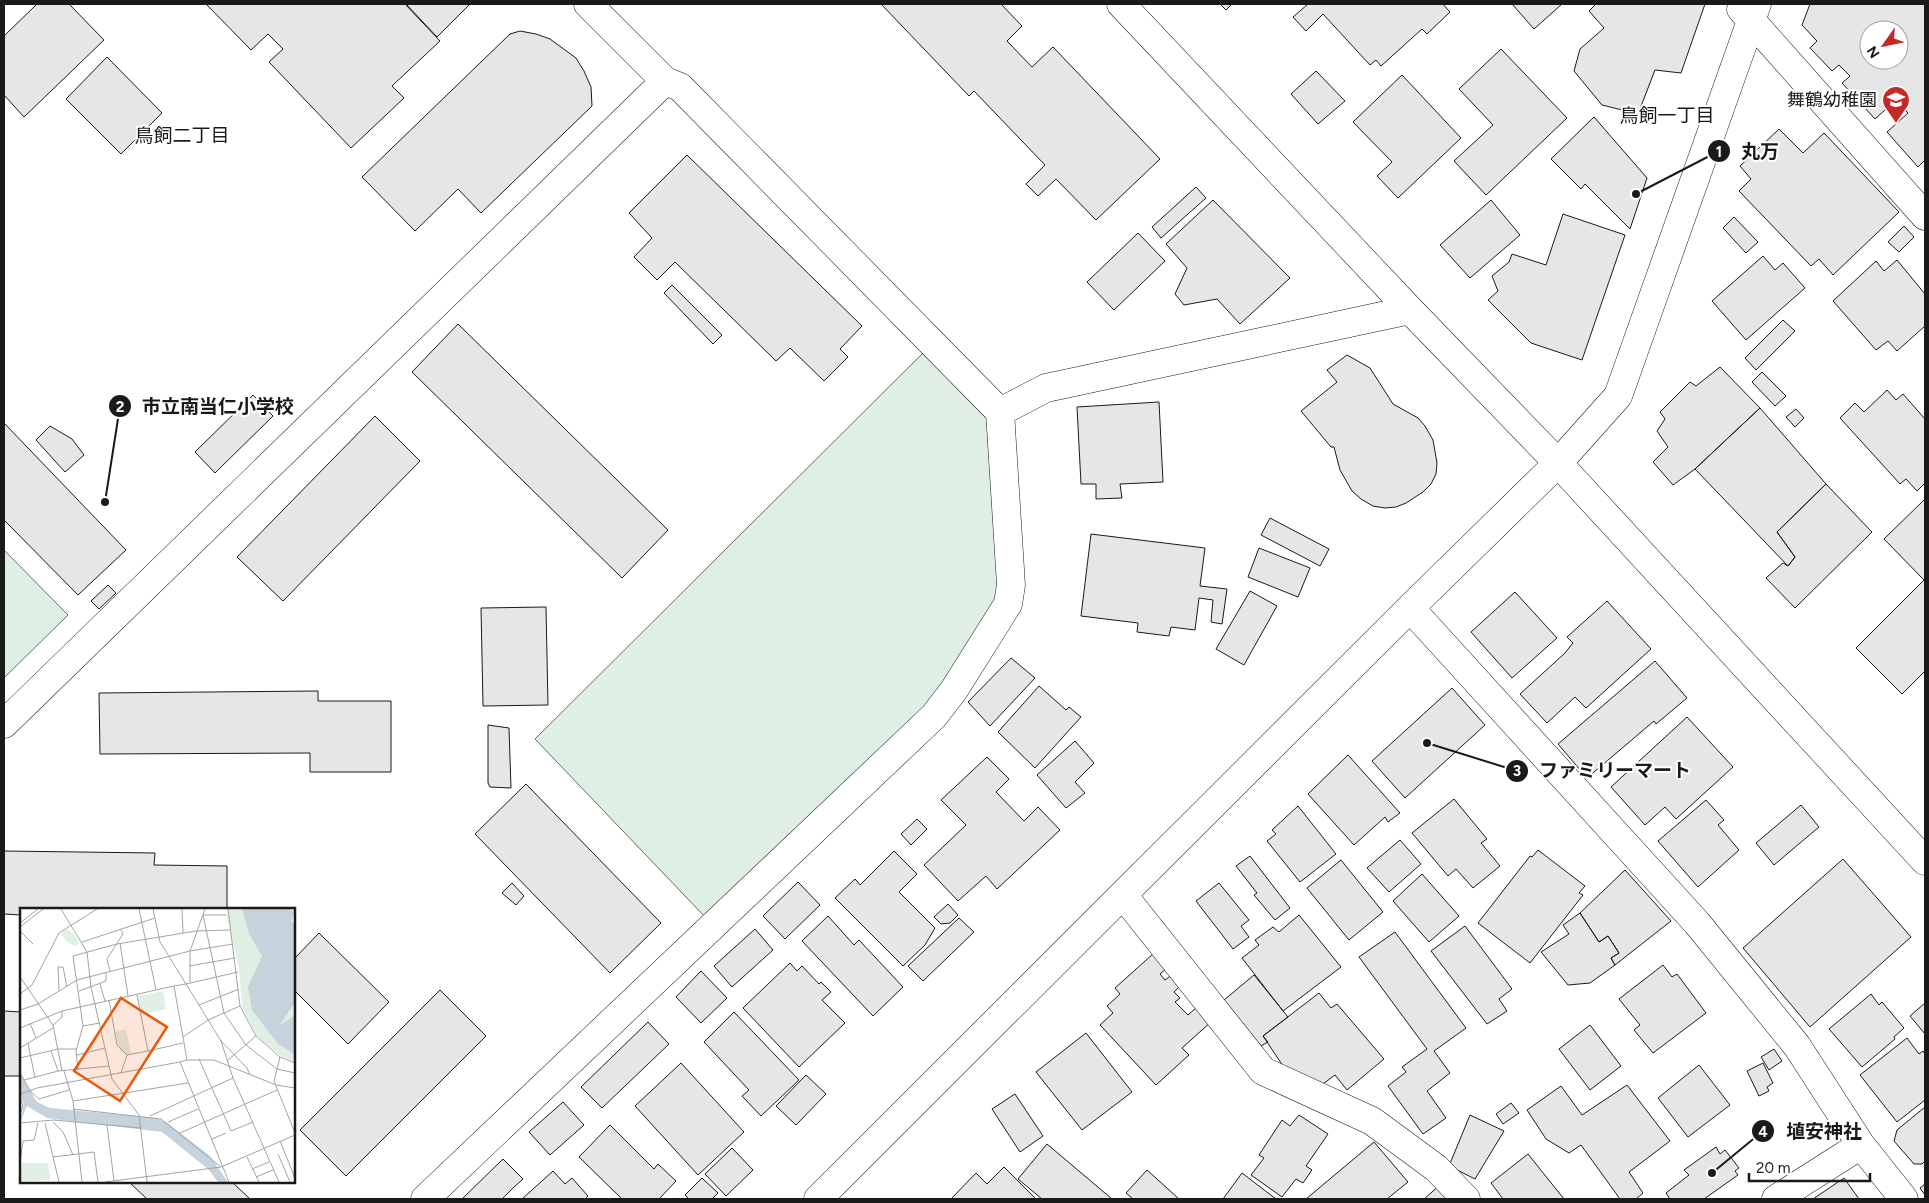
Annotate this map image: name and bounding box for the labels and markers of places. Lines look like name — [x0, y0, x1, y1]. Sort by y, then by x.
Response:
school or university icon: 舞鶴幼稚園 — [1881, 85, 1911, 124]
place label: 舞鶴幼稚園 — [1787, 89, 1877, 111]
callout: 丸万 — [1706, 134, 1789, 168]
callout: 市立南当仁小学校 — [107, 389, 304, 423]
callout: ファミリーマート — [1504, 754, 1701, 788]
callout: 埴安神社 — [1751, 1114, 1872, 1148]

